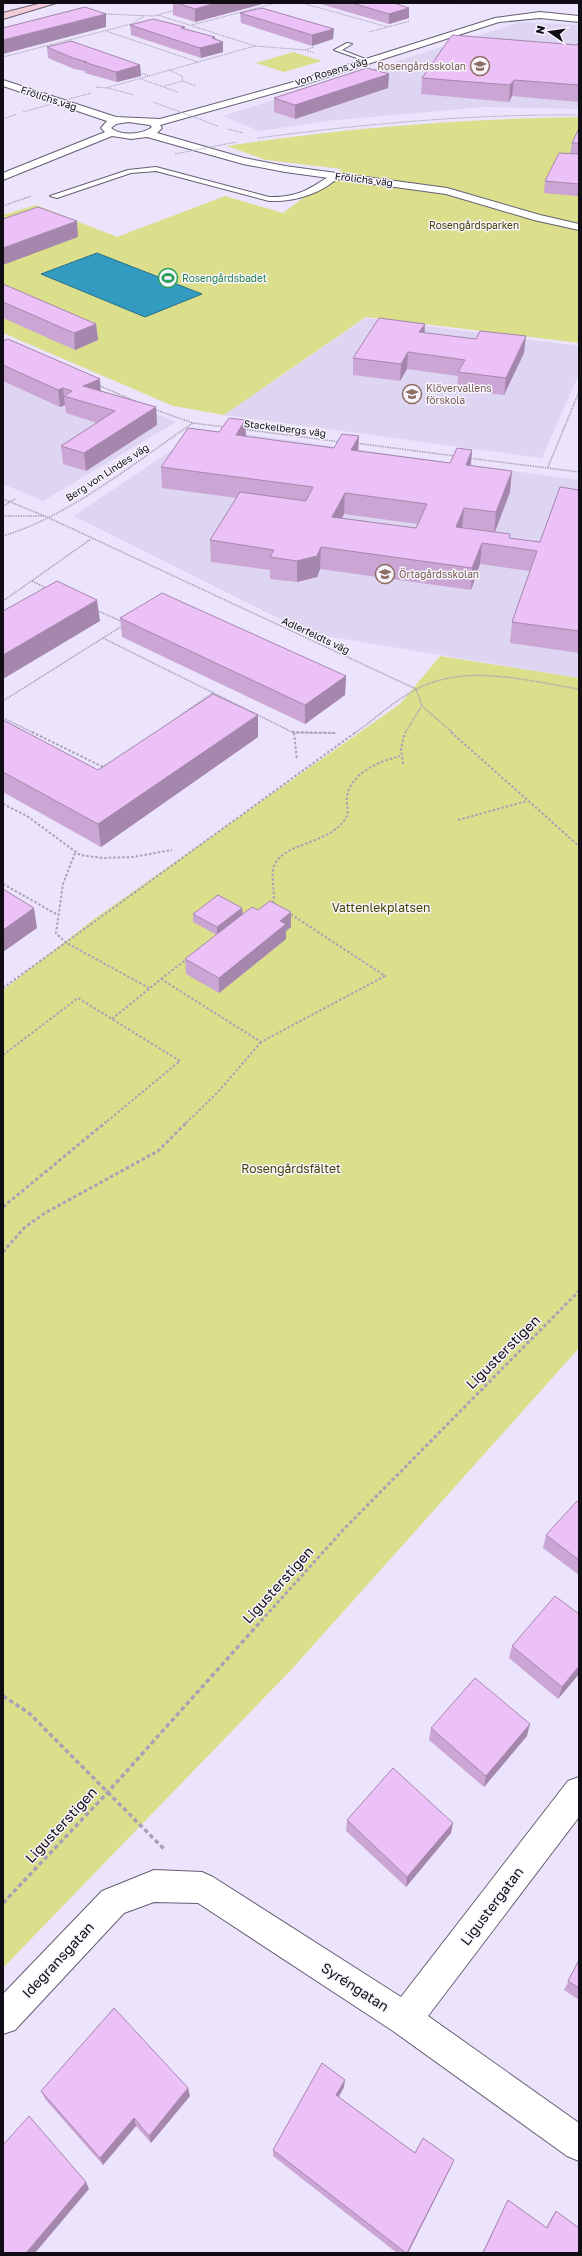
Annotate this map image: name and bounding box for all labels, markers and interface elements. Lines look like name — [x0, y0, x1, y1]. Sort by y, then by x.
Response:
north arrow — [530, 12, 570, 52]
text: N — [532, 24, 547, 35]
street label: von Rosens väg — [293, 54, 369, 88]
school or university icon: Rosengårdsskolan — [469, 55, 491, 77]
place label: Rosengårdsskolan — [377, 60, 466, 72]
street label: Frölichs väg — [19, 83, 79, 113]
street label: Frölichs väg — [334, 169, 394, 189]
park label: Rosengårdsparken — [429, 219, 519, 231]
sports icon: Rosengårdsbadet — [157, 267, 179, 289]
place label: Rosengårdsbadet — [182, 272, 267, 284]
place label: Klövervallens förskola — [426, 382, 492, 406]
school or university icon: Klövervallens förskola — [401, 383, 423, 405]
street label: Stackelbergs väg — [243, 417, 327, 439]
street label: Berg von Lindes väg — [63, 441, 151, 503]
school or university icon: Örtagårdsskolan — [374, 563, 396, 585]
place label: Örtagårdsskolan — [399, 567, 479, 580]
street label: Adlerfeldts väg — [280, 614, 352, 656]
park label: Vattenlekplatsen — [332, 900, 430, 915]
park label: Rosengårdsfältet — [241, 1161, 341, 1176]
street label: Ligusterstigen — [462, 1311, 543, 1392]
street label: Ligusterstigen — [239, 1543, 317, 1627]
street label: Ligusterstigen — [21, 1783, 100, 1866]
street label: Ligustergatan — [457, 1863, 527, 1948]
street label: Idegransgatan — [18, 1918, 97, 2001]
street label: Syréngatan — [318, 1958, 392, 2015]

